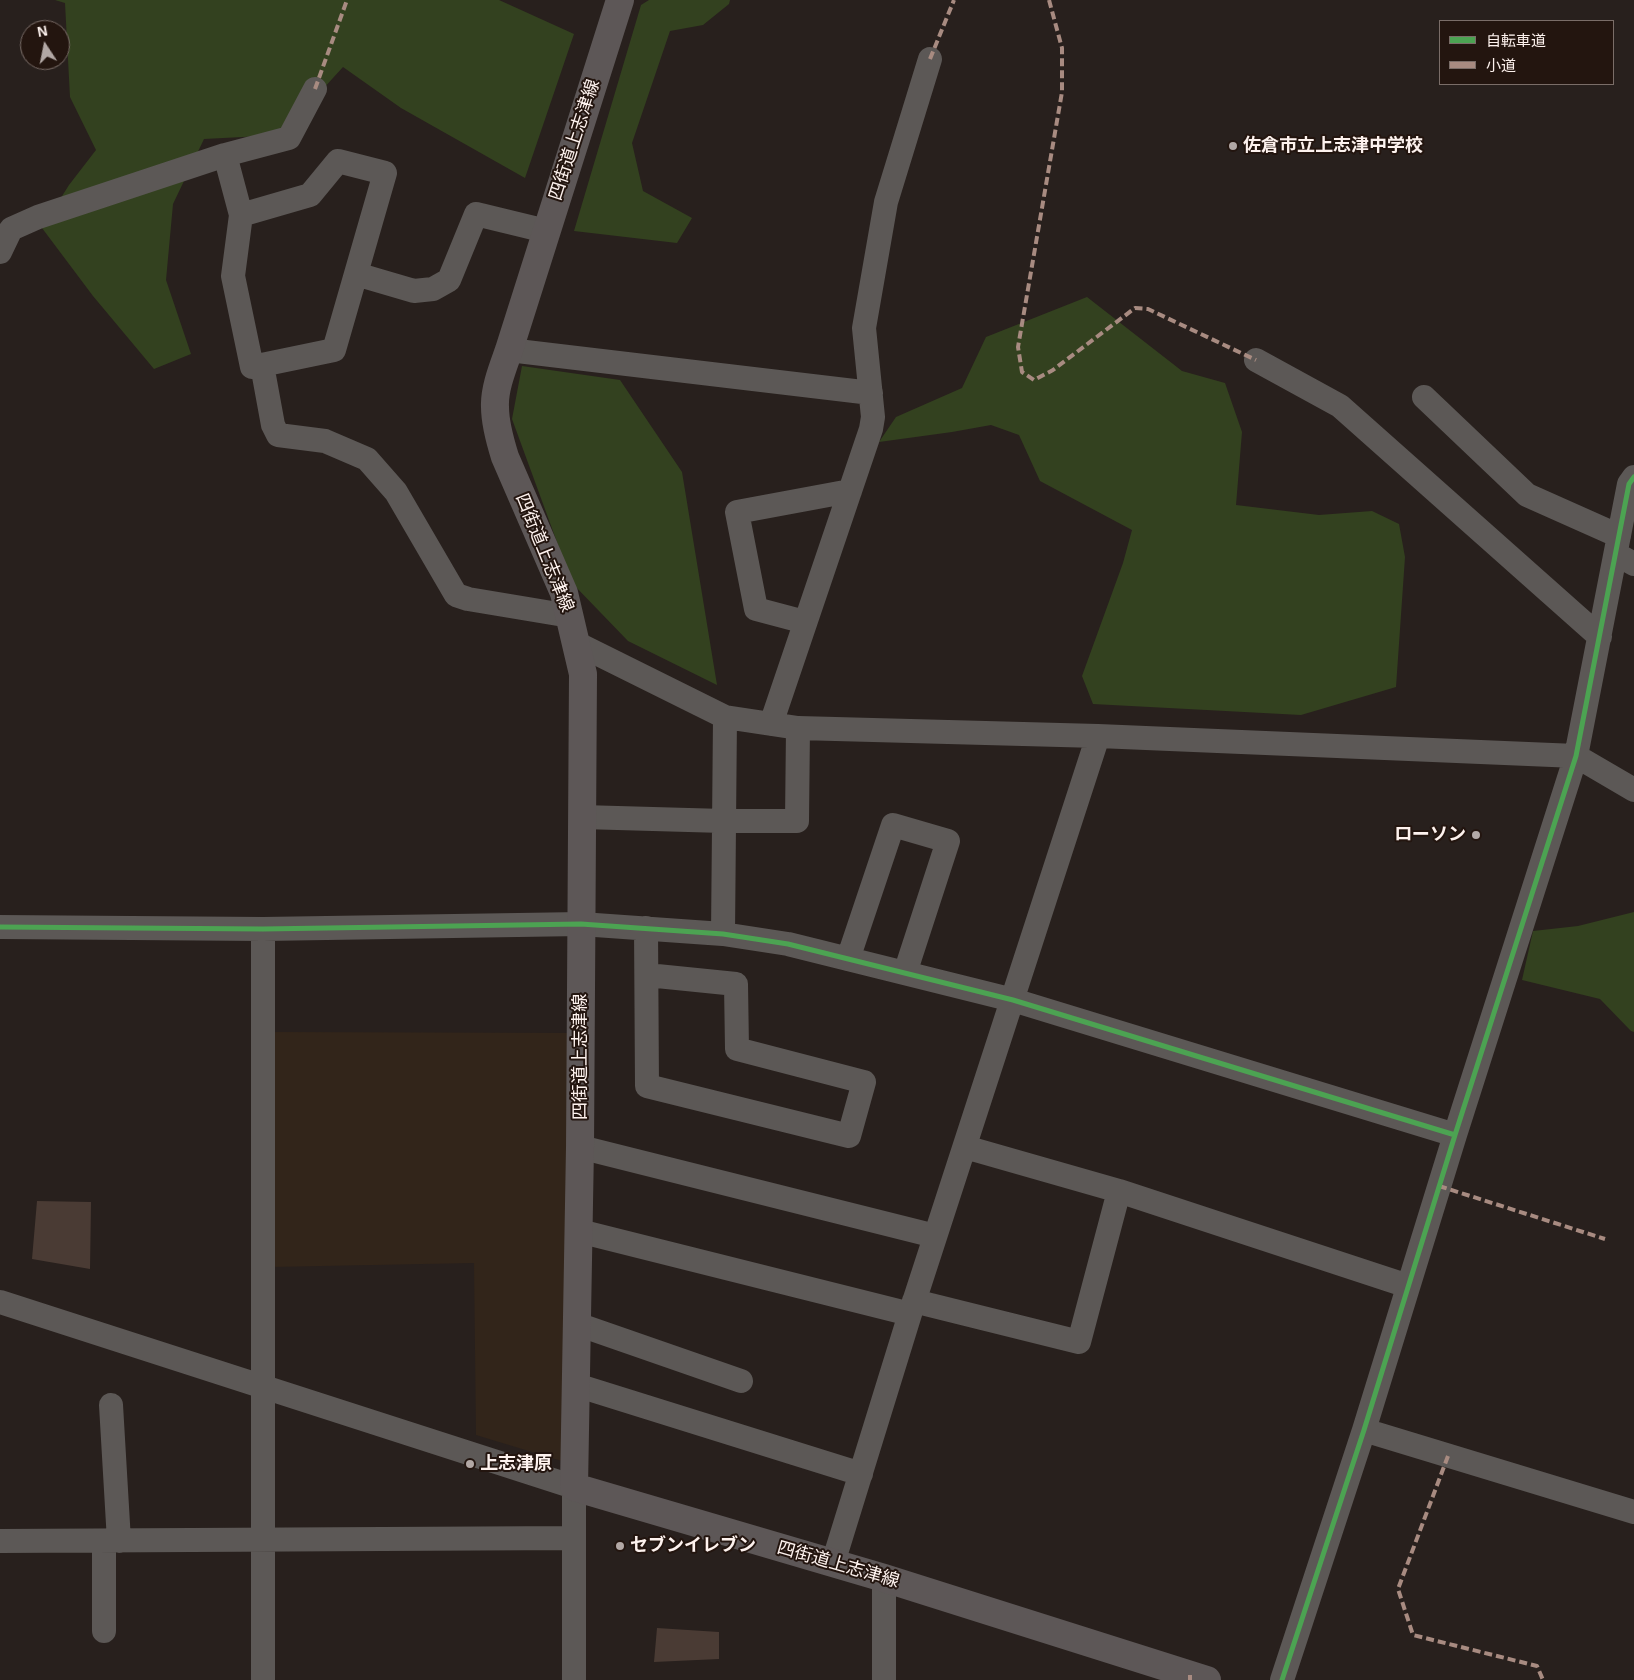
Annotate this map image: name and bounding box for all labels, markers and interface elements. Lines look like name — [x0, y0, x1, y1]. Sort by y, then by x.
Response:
north arrow — [20, 20, 70, 70]
legend — [1439, 20, 1614, 85]
text: N — [36, 22, 49, 40]
text: 自転車道 — [1486, 32, 1546, 49]
text: 小道 — [1486, 57, 1516, 74]
street label: 四街道上志津線 — [545, 77, 605, 203]
place label: 佐倉市立上志津中学校 — [1243, 135, 1423, 157]
marker: 佐倉市立上志津中学校 — [1227, 140, 1239, 152]
street label: 四街道上志津線 — [510, 491, 578, 615]
place label: ローソン — [1394, 824, 1466, 846]
marker: ローソン — [1470, 829, 1482, 841]
street label: 四街道上志津線 — [570, 994, 592, 1120]
place label: 上志津原 — [480, 1453, 552, 1475]
marker: 上志津原 — [464, 1458, 476, 1470]
place label: セブンイレブン — [630, 1535, 756, 1557]
street label: 四街道上志津線 — [774, 1537, 902, 1593]
marker: セブンイレブン — [614, 1540, 626, 1552]

